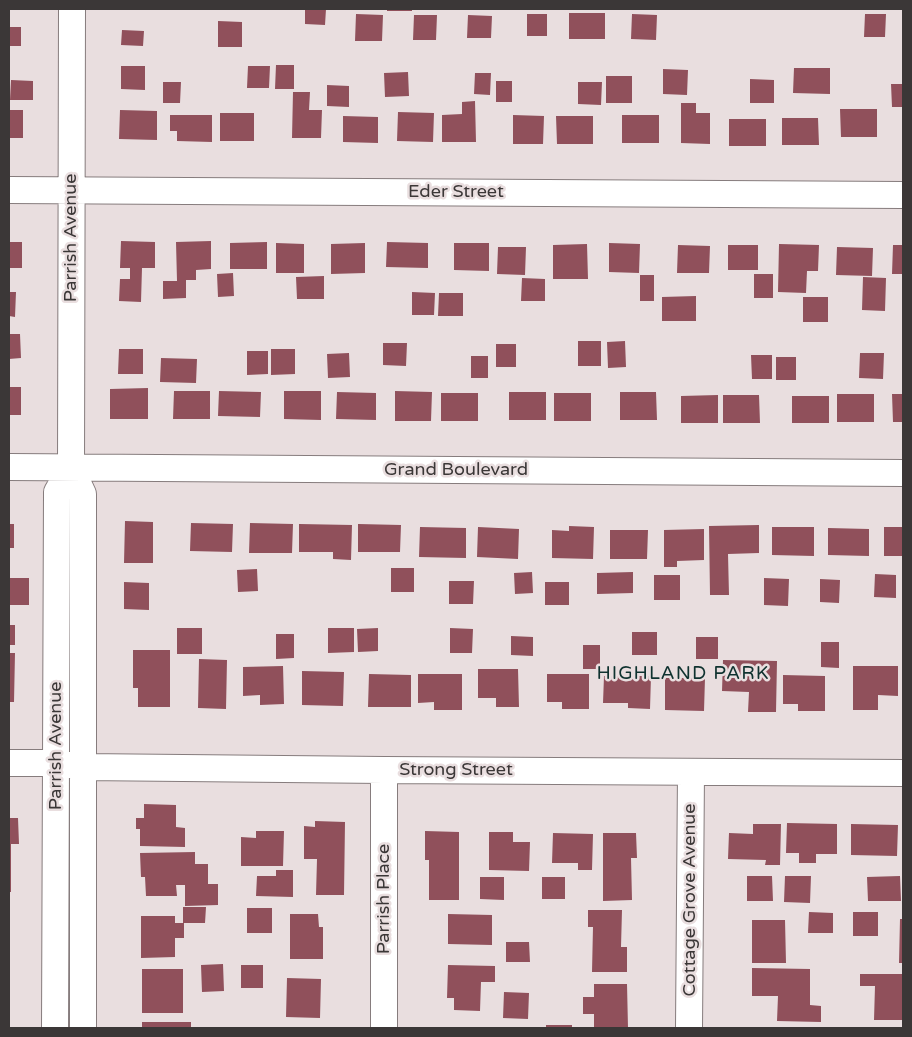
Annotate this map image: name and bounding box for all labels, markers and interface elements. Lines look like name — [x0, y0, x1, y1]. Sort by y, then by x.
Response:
street label: Parrish Avenue — [60, 174, 82, 302]
street label: Eder Street — [408, 181, 504, 203]
street label: Grand Boulevard — [384, 459, 528, 481]
district label: HIGHLAND PARK — [595, 663, 771, 685]
street label: Parrish Avenue — [45, 682, 67, 810]
street label: Strong Street — [399, 759, 513, 781]
street label: Cottage Grove Avenue — [679, 804, 701, 996]
street label: Parrish Place — [373, 844, 395, 954]

